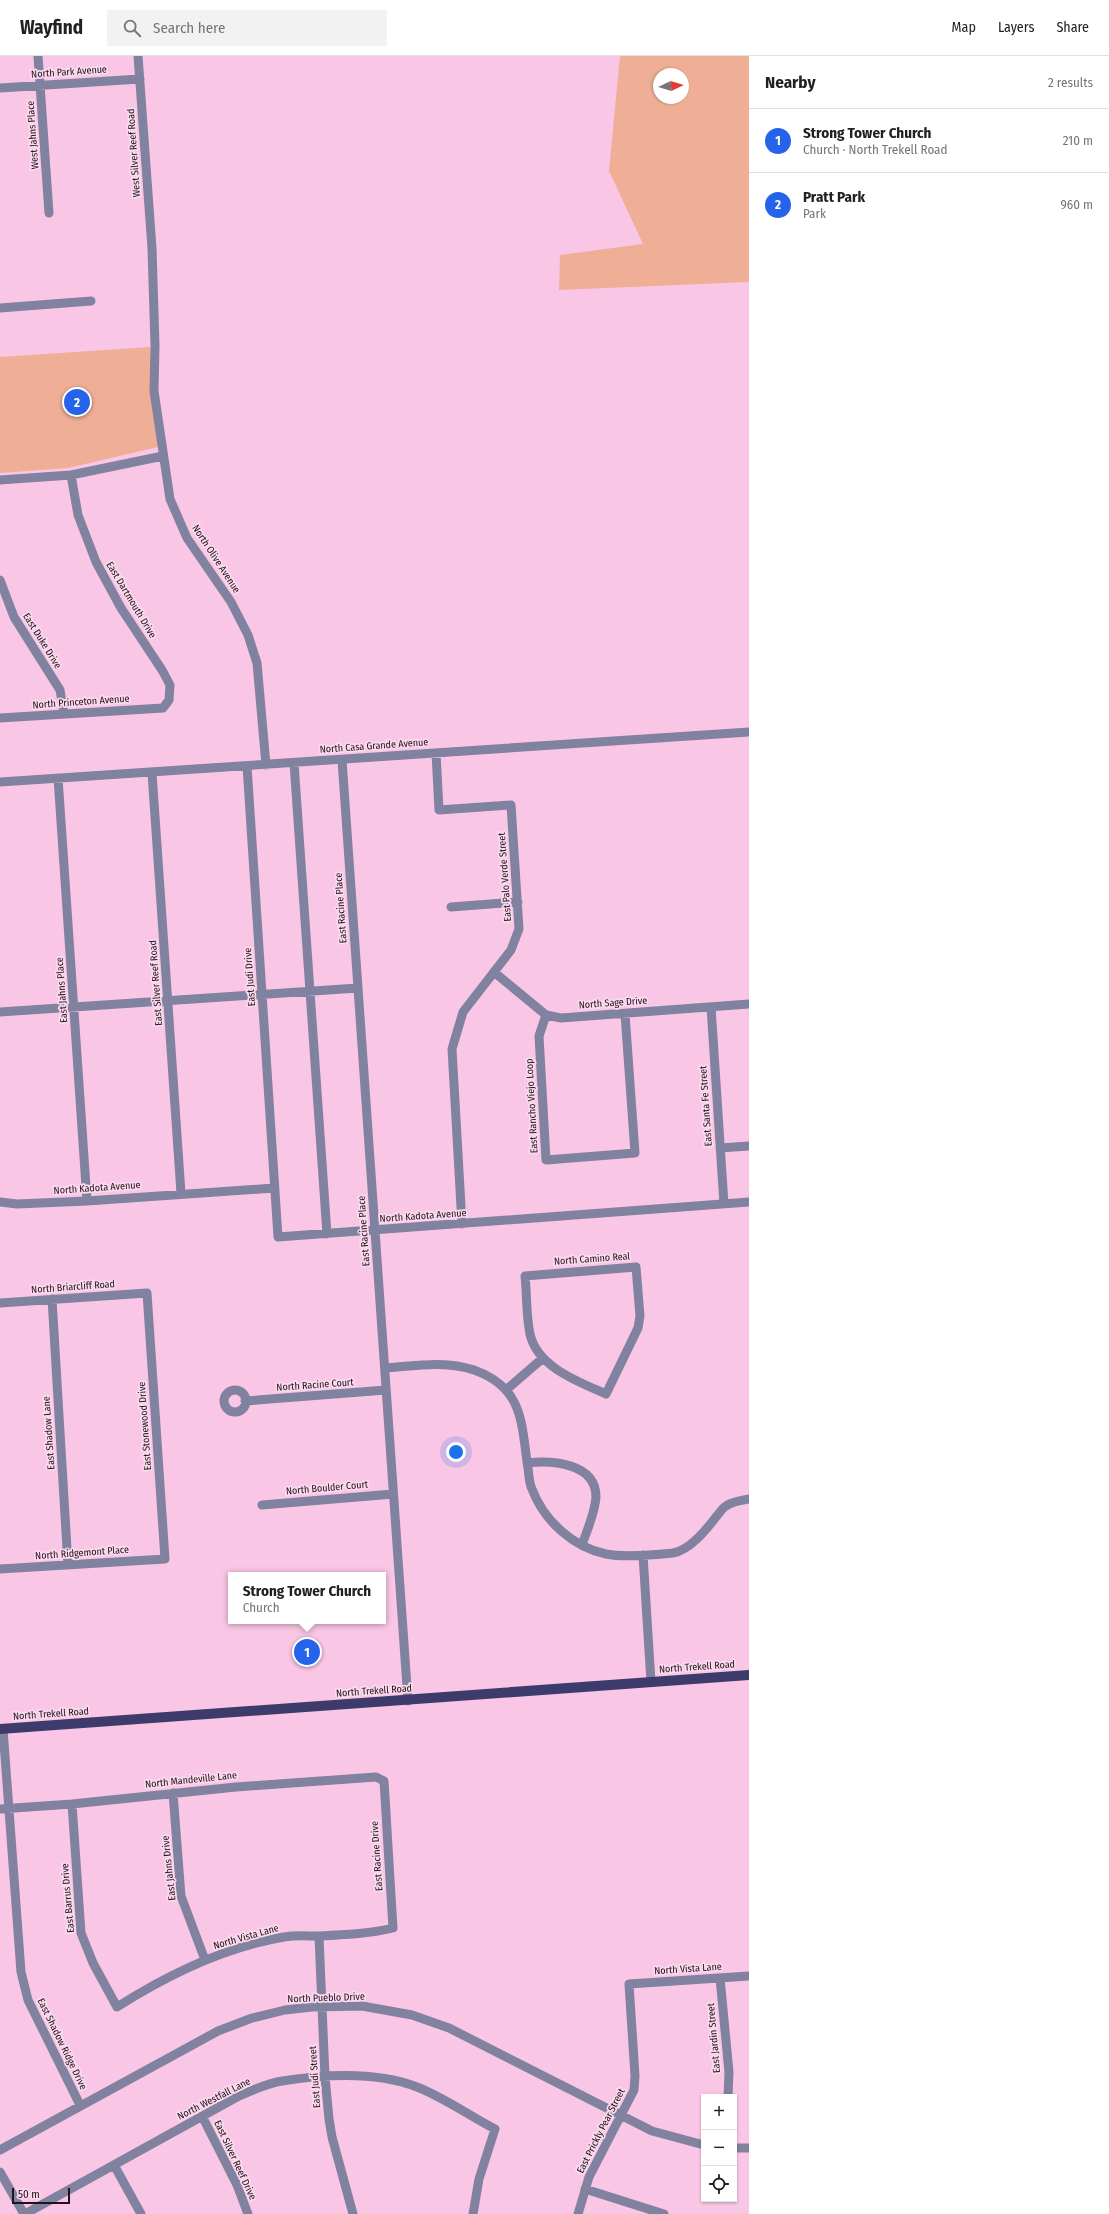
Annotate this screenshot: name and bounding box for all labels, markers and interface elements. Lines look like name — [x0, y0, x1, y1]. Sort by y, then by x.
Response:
search box — [107, 10, 387, 46]
text: Wayfind — [20, 16, 83, 39]
icon: search — [121, 17, 143, 39]
text: Search here — [153, 19, 225, 37]
text: Map — [952, 19, 976, 36]
text: Layers — [998, 19, 1034, 36]
text: Share — [1056, 19, 1089, 36]
street label: North Park Avenue — [31, 63, 107, 81]
north arrow — [653, 68, 689, 104]
text: Nearby — [765, 72, 816, 93]
text: 2 results — [1048, 75, 1093, 90]
street label: West Jahns Place — [25, 100, 41, 170]
street label: West Silver Reef Road — [125, 108, 143, 198]
text: Strong Tower Church — [803, 124, 931, 142]
text: 1 — [775, 133, 781, 148]
text: 210 m — [1063, 133, 1093, 148]
text: Church · North Trekell Road — [803, 142, 947, 157]
text: Pratt Park — [803, 188, 865, 206]
text: 2 — [775, 197, 781, 212]
text: 960 m — [1060, 197, 1093, 212]
text: Park — [803, 206, 826, 221]
pin: 2 — [64, 387, 90, 417]
street label: North Olive Avenue — [189, 523, 243, 595]
street label: East Dartmouth Drive — [103, 560, 159, 640]
street label: East Duke Drive — [20, 611, 64, 671]
street label: North Princeton Avenue — [32, 693, 130, 711]
street label: North Casa Grande Avenue — [319, 736, 429, 756]
street label: East Palo Verde Street — [496, 831, 514, 922]
street label: East Racine Place — [333, 872, 349, 944]
street label: East Silver Reef Road — [147, 940, 165, 1026]
street label: East Judi Drive — [242, 947, 258, 1007]
street label: East Jahns Place — [54, 957, 70, 1023]
street label: North Sage Drive — [578, 995, 648, 1011]
street label: East Rancho Viejo Loop — [524, 1058, 540, 1154]
street label: East Santa Fe Street — [697, 1065, 715, 1147]
street label: North Kadota Avenue — [53, 1179, 141, 1197]
street label: East Racine Place — [356, 1195, 372, 1267]
street label: North Kadota Avenue — [379, 1207, 467, 1225]
street label: North Camino Real — [554, 1250, 631, 1268]
street label: North Briarcliff Road — [31, 1278, 115, 1296]
street label: North Racine Court — [276, 1376, 355, 1394]
street label: East Stonewood Drive — [136, 1381, 154, 1471]
street label: East Shadow Lane — [40, 1396, 58, 1470]
your location — [446, 1442, 466, 1462]
street label: North Boulder Court — [285, 1478, 369, 1498]
street label: North Ridgemont Place — [35, 1544, 129, 1562]
popup — [228, 1572, 386, 1624]
text: Strong Tower Church — [243, 1582, 371, 1600]
text: Church — [243, 1600, 279, 1615]
pin: 1 — [294, 1637, 320, 1667]
street label: North Trekell Road — [659, 1658, 735, 1676]
street label: North Trekell Road — [336, 1682, 412, 1700]
street label: North Trekell Road — [13, 1705, 89, 1723]
street label: North Mandeville Lane — [145, 1769, 238, 1791]
street label: East Racine Drive — [369, 1821, 385, 1891]
street label: East Jahns Drive — [160, 1835, 178, 1901]
street label: East Barrus Drive — [59, 1863, 77, 1933]
street label: North Vista Lane — [212, 1922, 280, 1952]
street label: North Vista Lane — [654, 1961, 722, 1977]
street label: North Pueblo Drive — [287, 1991, 365, 2005]
street label: East Shadow Ridge Drive — [35, 1996, 89, 2092]
street label: East Jardin Street — [705, 2002, 723, 2074]
street label: East Judi Street — [307, 2045, 323, 2108]
street label: North Westfall Lane — [175, 2075, 253, 2123]
street label: East Prickly Pear Street — [574, 2086, 628, 2175]
map controls — [701, 2094, 737, 2202]
button: + — [701, 2094, 737, 2130]
street label: East Silver Reef Drive — [211, 2118, 259, 2202]
button: − — [701, 2130, 737, 2166]
button: locate — [701, 2166, 737, 2202]
scale bar — [12, 2186, 70, 2205]
text: 50 m — [18, 2188, 40, 2201]

